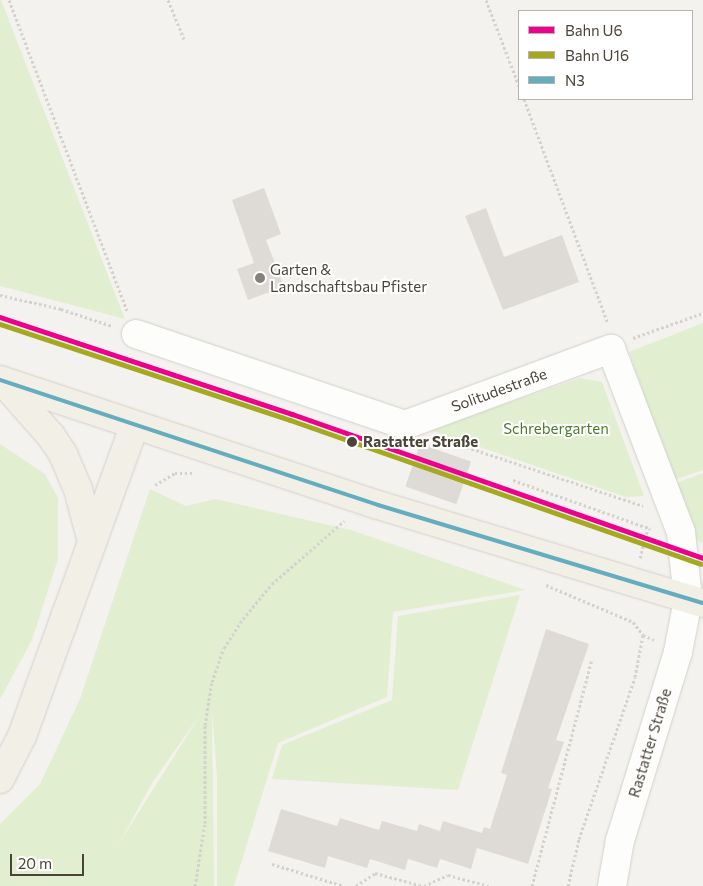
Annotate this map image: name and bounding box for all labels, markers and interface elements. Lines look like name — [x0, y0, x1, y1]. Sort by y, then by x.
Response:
legend — [518, 10, 693, 100]
text: Bahn U6 — [565, 21, 623, 39]
text: Bahn U16 — [565, 46, 629, 64]
text: N3 — [565, 71, 585, 89]
place label: Garten & Landschaftsbau Pfister — [270, 260, 427, 295]
marker: Garten & Landschaftsbau Pfister — [254, 272, 266, 284]
street label: Solitudestraße — [449, 364, 549, 416]
park label: Schrebergarten — [503, 420, 609, 438]
place label: Rastatter Straße — [363, 433, 478, 451]
marker: Rastatter Straße — [345, 435, 359, 449]
street label: Rastatter Straße — [625, 686, 675, 800]
scale bar — [12, 844, 86, 876]
text: 20 m — [18, 854, 52, 872]

